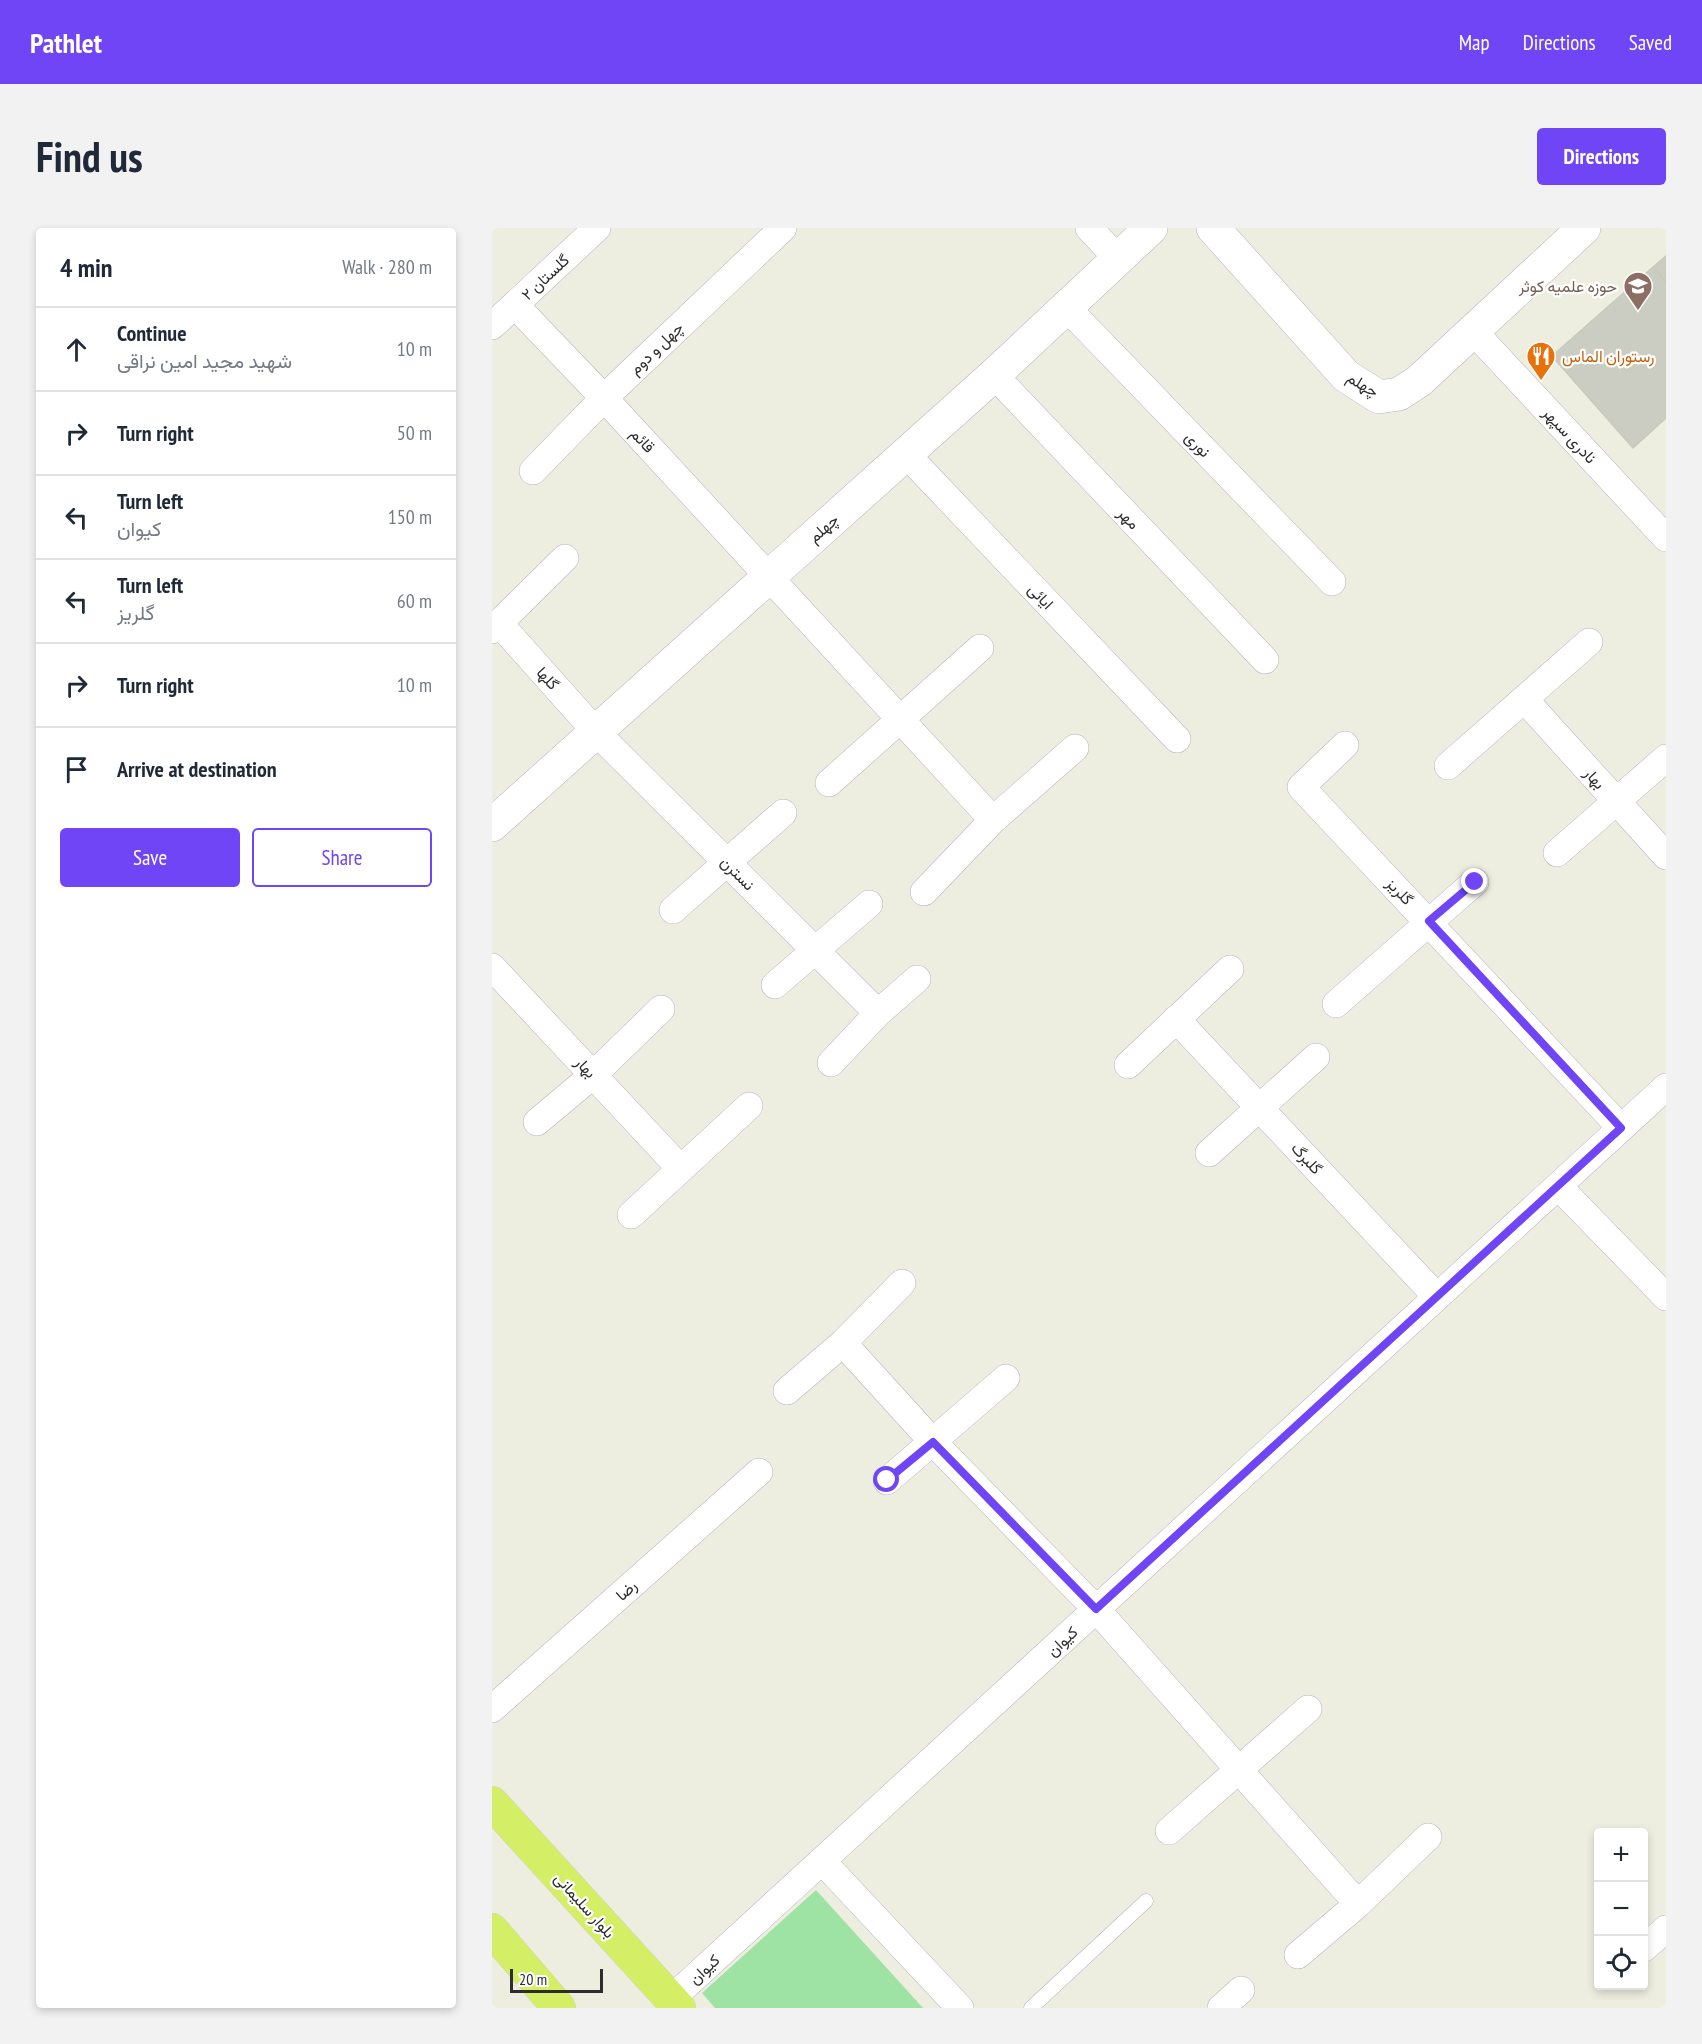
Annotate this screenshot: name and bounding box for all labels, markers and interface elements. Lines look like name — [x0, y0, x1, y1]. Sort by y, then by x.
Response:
text: Pathlet — [30, 24, 102, 61]
text: Map — [1459, 29, 1490, 56]
text: Directions — [1523, 29, 1596, 56]
text: Saved — [1629, 29, 1672, 56]
button: Directions — [1537, 128, 1666, 185]
text: Find us — [36, 129, 143, 184]
street label: گلستان ۲ — [517, 250, 573, 304]
text: 4 min — [60, 251, 113, 284]
text: Walk · 280 m — [342, 254, 432, 280]
school or university icon: حوزه علمیه کوثر — [1622, 270, 1654, 312]
place label: حوزه علمیه کوثر — [1518, 276, 1617, 297]
street label: چهل و دوم — [625, 317, 689, 380]
text: Continue — [117, 319, 187, 347]
icon: ahead — [60, 333, 93, 366]
text: 10 m — [397, 336, 432, 362]
restaurant icon: رستوران الماس — [1525, 340, 1557, 382]
place label: رستوران الماس — [1562, 346, 1655, 367]
text: شهید مجید امین نراقی — [117, 348, 292, 374]
street label: چهلم — [1342, 367, 1383, 403]
street label: نادری سپهر — [1537, 402, 1601, 469]
icon: right — [60, 417, 93, 450]
text: Turn right — [117, 419, 194, 447]
text: 50 m — [397, 420, 432, 446]
street label: قائم — [626, 423, 659, 457]
street label: نوری — [1180, 427, 1215, 462]
text: Turn left — [117, 487, 183, 515]
icon: left — [60, 501, 93, 534]
street label: مهر — [1113, 502, 1144, 534]
text: 150 m — [388, 504, 432, 530]
street label: چهلم — [804, 509, 844, 548]
text: کیوان — [117, 516, 161, 542]
text: Turn left — [117, 571, 183, 599]
street label: ایائی — [1023, 579, 1058, 614]
icon: left — [60, 585, 93, 618]
text: 60 m — [397, 588, 432, 614]
text: گلریز — [117, 600, 155, 626]
street label: گلها — [532, 662, 564, 694]
icon: right — [60, 669, 93, 702]
text: Turn right — [117, 671, 194, 699]
text: 10 m — [397, 672, 432, 698]
icon: arrive — [60, 753, 93, 786]
text: Arrive at destination — [117, 755, 277, 783]
street label: بهار — [1579, 762, 1610, 794]
button: Save — [60, 828, 240, 887]
button: Share — [252, 828, 432, 887]
street label: نسترن — [716, 852, 759, 895]
route end — [1461, 868, 1487, 894]
street label: گلریز — [1381, 873, 1418, 909]
street label: بهار — [570, 1051, 601, 1083]
street label: گلبرگ — [1287, 1138, 1327, 1179]
route start — [873, 1466, 899, 1492]
street label: رضا — [611, 1575, 641, 1605]
street label: کیوان — [1042, 1622, 1082, 1661]
map controls — [1594, 1828, 1648, 1990]
button: + — [1594, 1828, 1648, 1882]
street label: بلوار سلیمانی — [550, 1868, 620, 1943]
button: − — [1594, 1882, 1648, 1936]
button: locate — [1594, 1936, 1648, 1990]
street label: کیوان — [684, 1950, 724, 1989]
scale bar — [510, 1966, 603, 1994]
text: 20 m — [519, 1969, 547, 1989]

